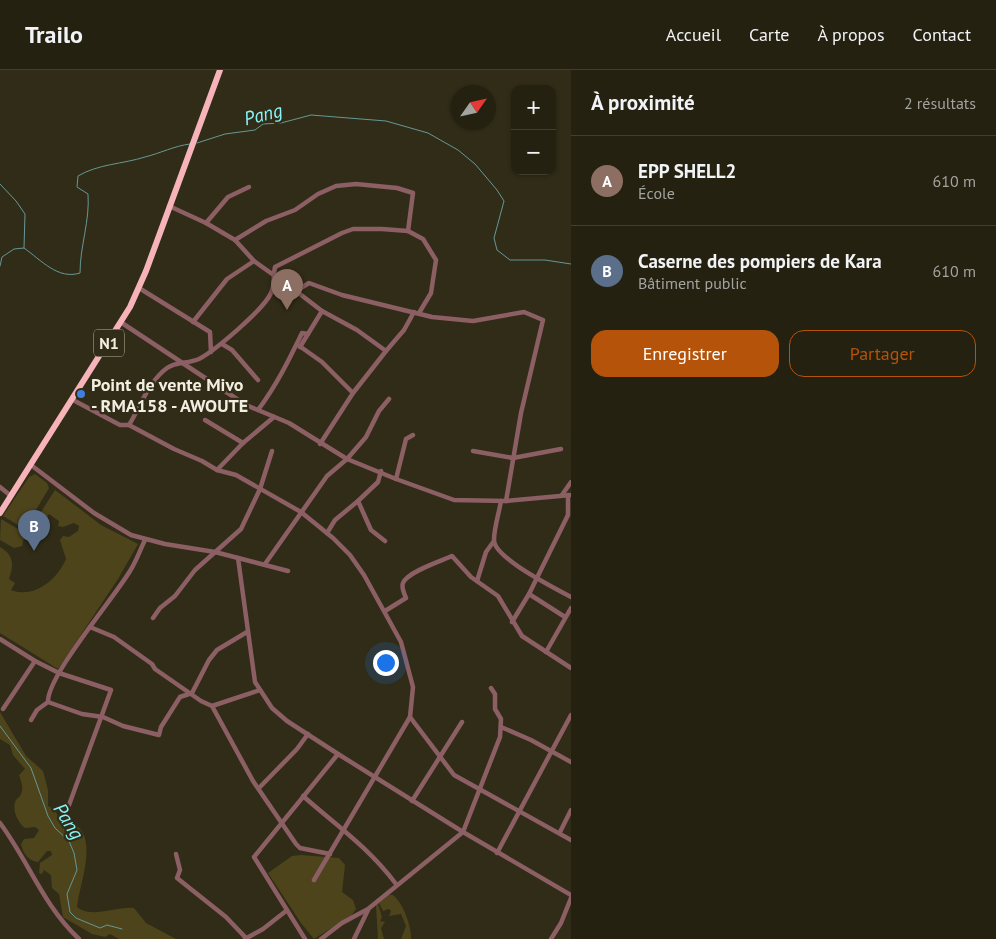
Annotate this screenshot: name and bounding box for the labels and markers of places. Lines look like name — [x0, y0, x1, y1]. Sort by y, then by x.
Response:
pin: A — [271, 269, 303, 310]
place label: Point de vente Mivo - RMA158 - AWOUTE — [91, 373, 248, 417]
marker: Point de vente Mivo - RMA158 - AWOUTE — [75, 388, 87, 400]
pin: B — [18, 510, 50, 551]

